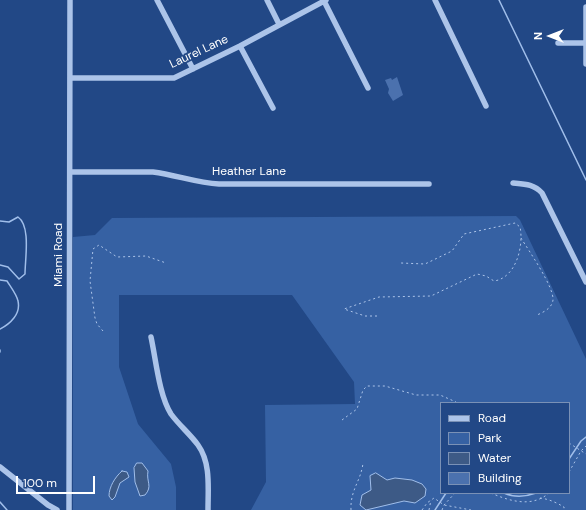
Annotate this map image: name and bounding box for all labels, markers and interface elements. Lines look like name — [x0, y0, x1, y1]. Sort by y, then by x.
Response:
north arrow — [530, 16, 570, 56]
street label: Laurel Lane — [167, 32, 231, 72]
text: N — [531, 32, 545, 40]
street label: Heather Lane — [212, 165, 286, 179]
street label: Miami Road — [52, 223, 66, 287]
legend — [440, 402, 570, 494]
text: Road — [478, 410, 506, 426]
text: Park — [478, 430, 502, 446]
text: Water — [478, 450, 511, 466]
scale bar — [18, 468, 97, 494]
text: Building — [478, 470, 522, 486]
text: 100 m — [23, 475, 57, 491]

